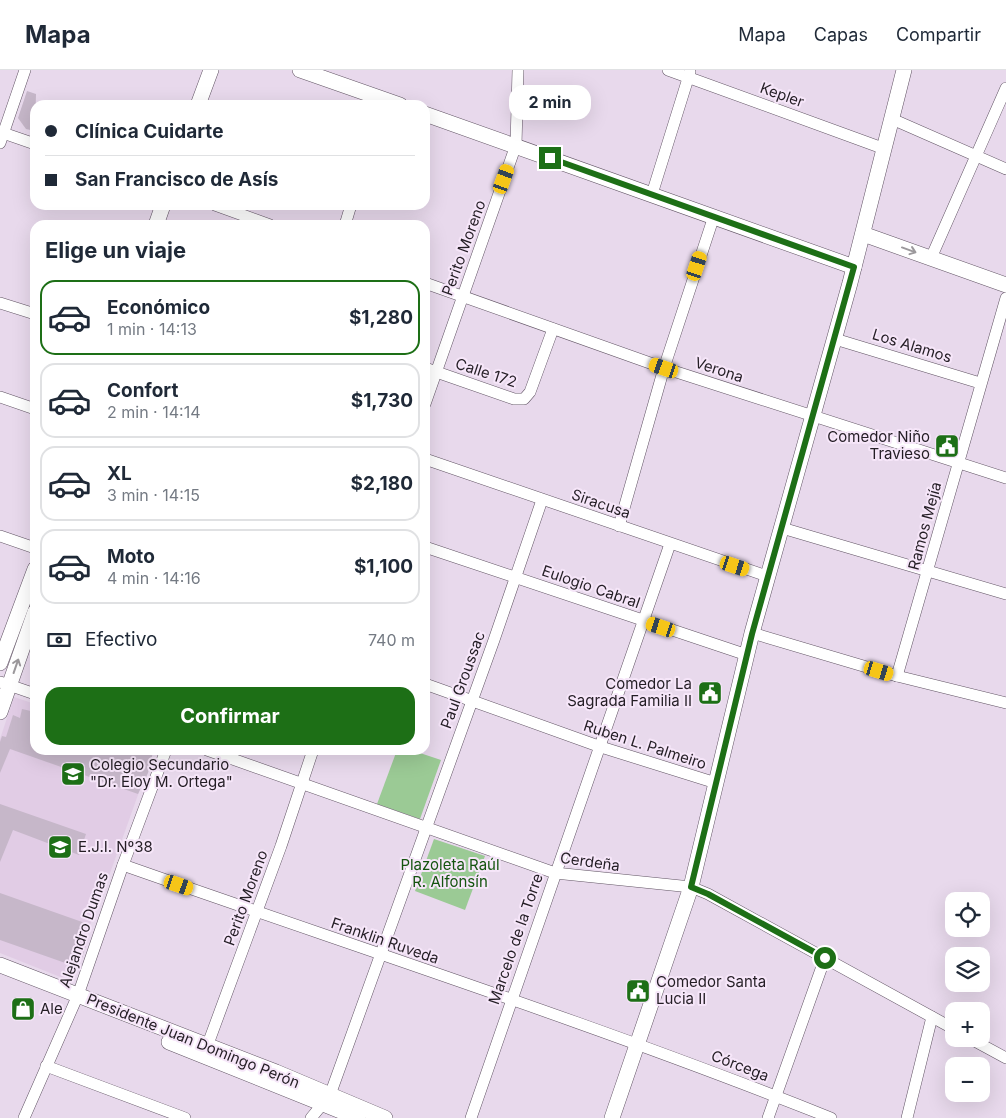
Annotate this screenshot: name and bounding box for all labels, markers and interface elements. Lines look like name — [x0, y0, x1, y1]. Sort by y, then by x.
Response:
text: Mapa — [25, 20, 91, 49]
text: Mapa — [738, 24, 786, 45]
text: Capas — [814, 24, 868, 45]
text: Compartir — [896, 24, 981, 45]
street label: Kepler — [758, 78, 807, 111]
callout: 2 min — [509, 86, 591, 121]
text: 2 min — [529, 92, 571, 112]
text: Clínica Cuidarte — [75, 120, 223, 143]
route end — [539, 147, 561, 169]
car — [491, 162, 516, 196]
text: San Francisco de Asís — [75, 168, 278, 191]
street label: Perito Moreno — [437, 197, 490, 298]
text: Elige un viaje — [45, 237, 186, 263]
one-way arrow — [901, 246, 916, 255]
car — [685, 249, 708, 283]
icon: car — [47, 295, 92, 340]
text: Económico — [107, 296, 210, 319]
text: $1,280 — [349, 306, 413, 329]
text: 1 min · 14:13 — [107, 319, 197, 339]
street label: Los Alamos — [870, 324, 954, 367]
street label: Verona — [692, 353, 746, 386]
street label: Calle 172 — [453, 354, 519, 391]
car — [647, 356, 680, 380]
icon: car — [47, 378, 92, 423]
text: Confort — [107, 379, 178, 402]
text: $1,730 — [351, 389, 413, 412]
text: 2 min · 14:14 — [107, 402, 201, 422]
place label: Comedor Niño Travieso — [827, 427, 930, 463]
public building icon: Comedor Niño Travieso — [934, 433, 960, 459]
icon: car — [47, 461, 92, 506]
text: XL — [107, 462, 132, 485]
text: $2,180 — [351, 472, 413, 495]
street label: Ramos Mejía — [904, 480, 945, 572]
text: 3 min · 14:15 — [107, 485, 200, 505]
street label: Siracusa — [569, 485, 633, 522]
icon: car — [47, 544, 92, 589]
text: Moto — [107, 545, 155, 568]
car — [718, 554, 751, 578]
text: $1,100 — [354, 555, 413, 578]
street label: Eulogio Cabral — [539, 561, 643, 612]
text: 4 min · 14:16 — [107, 568, 201, 588]
car — [644, 615, 677, 639]
icon: cash — [45, 626, 73, 654]
text: Efectivo — [85, 628, 157, 651]
street label: Paul Groussac — [436, 629, 489, 731]
text: 740 m — [368, 630, 415, 650]
one-way arrow — [12, 659, 21, 674]
car — [862, 659, 895, 683]
place label: Comedor La Sagrada Familia II — [567, 674, 692, 710]
public building icon: Comedor La Sagrada Familia II — [697, 680, 723, 706]
button: Confirmar — [45, 687, 415, 745]
street label: Ruben L. Palmeiro — [581, 716, 709, 773]
place label: Colegio Secundario "Dr. Eloy M. Ortega" — [90, 755, 233, 791]
school or university icon: Colegio Secundario "Dr. Eloy M. Ortega" — [60, 761, 86, 787]
school or university icon: E.J.I. Nº38 — [47, 834, 73, 860]
place label: E.J.I. Nº38 — [78, 837, 153, 856]
street label: Perito Moreno — [219, 847, 272, 948]
street label: Cerdeña — [559, 848, 621, 875]
park label: Plazoleta Raúl R. Alfonsín — [400, 855, 500, 891]
street label: Alejandro Dumas — [55, 870, 112, 990]
street label: Marcelo de la Torre — [484, 871, 547, 1007]
car — [162, 873, 195, 897]
map controls — [945, 892, 990, 1102]
button: locate — [945, 892, 990, 937]
street label: Franklin Ruveda — [329, 913, 442, 968]
route start — [814, 947, 836, 969]
button: layers — [945, 947, 990, 992]
place label: Comedor Santa Lucia II — [656, 972, 766, 1008]
public building icon: Comedor Santa Lucia II — [625, 978, 651, 1004]
street label: Presidente Juan Domingo Perón — [84, 989, 302, 1092]
shop icon: Ale — [10, 996, 36, 1022]
place label: Ale — [40, 999, 63, 1018]
button: + — [945, 1002, 990, 1047]
street label: Córcega — [709, 1046, 772, 1085]
button: − — [945, 1057, 990, 1102]

